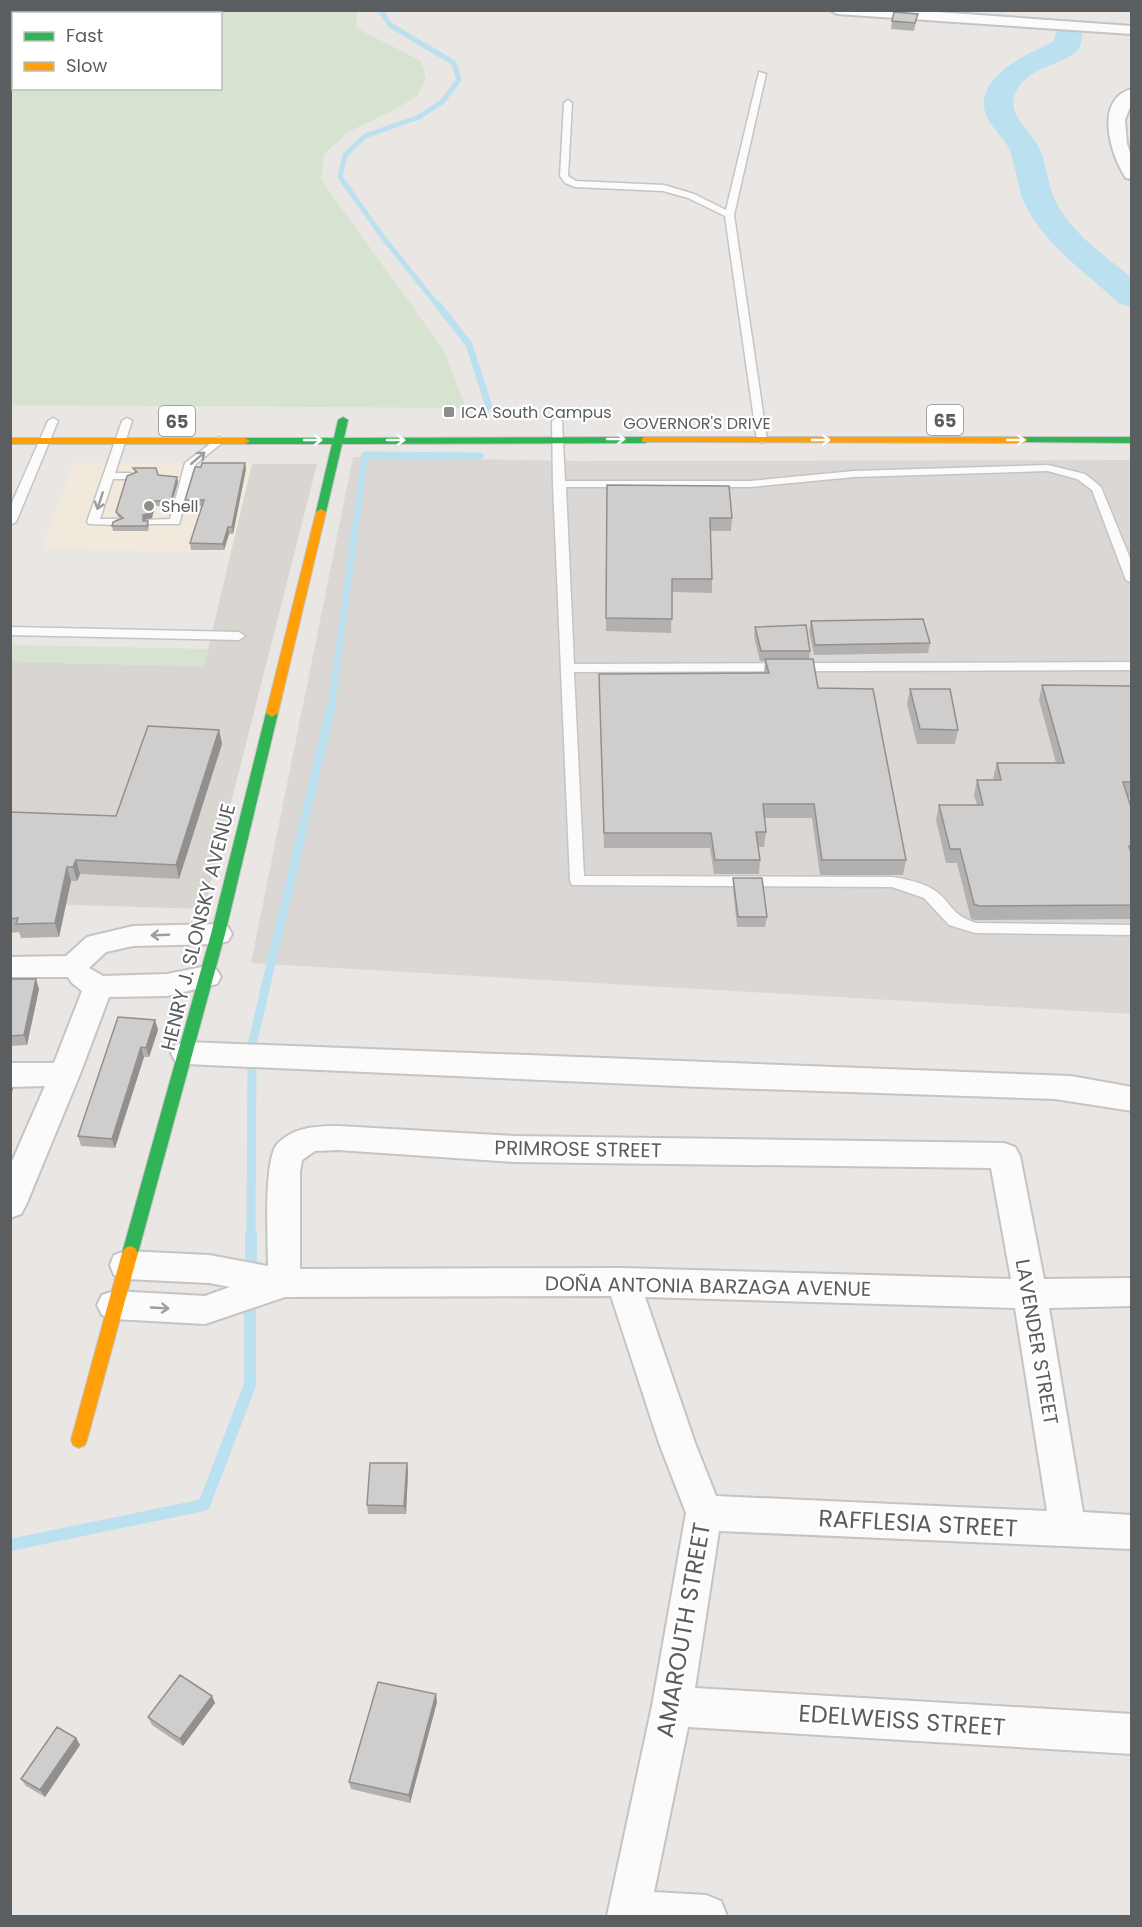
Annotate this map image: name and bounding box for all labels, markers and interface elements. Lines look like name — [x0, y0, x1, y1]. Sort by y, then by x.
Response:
legend — [12, 12, 222, 90]
text: Fast — [66, 23, 103, 48]
text: Slow — [66, 53, 108, 78]
place label: ICA South Campus — [461, 401, 612, 424]
marker: ICA South Campus — [442, 405, 456, 419]
road number: 65 — [927, 405, 963, 435]
road number: 65 — [159, 406, 195, 436]
street label: GOVERNOR'S DRIVE — [623, 412, 771, 435]
one-way arrow — [605, 433, 625, 445]
one-way arrow — [303, 434, 323, 446]
one-way arrow — [386, 434, 406, 446]
one-way arrow — [810, 434, 830, 446]
one-way arrow — [1005, 434, 1025, 446]
one-way arrow — [190, 451, 205, 465]
one-way arrow — [94, 491, 105, 510]
place label: Shell — [161, 495, 198, 518]
marker: Shell — [142, 499, 156, 513]
street label: HENRY J. SLONSKY AVENUE — [154, 801, 242, 1053]
one-way arrow — [150, 930, 170, 941]
street label: PRIMROSE STREET — [494, 1134, 662, 1164]
street label: LAVENDER STREET — [1009, 1257, 1065, 1427]
street label: DOÑA ANTONIA BARZAGA AVENUE — [545, 1269, 871, 1303]
one-way arrow — [149, 1302, 169, 1313]
street label: RAFFLESIA STREET — [818, 1501, 1018, 1545]
street label: AMAROUTH STREET — [648, 1520, 718, 1740]
street label: EDELWEISS STREET — [797, 1696, 1007, 1744]

